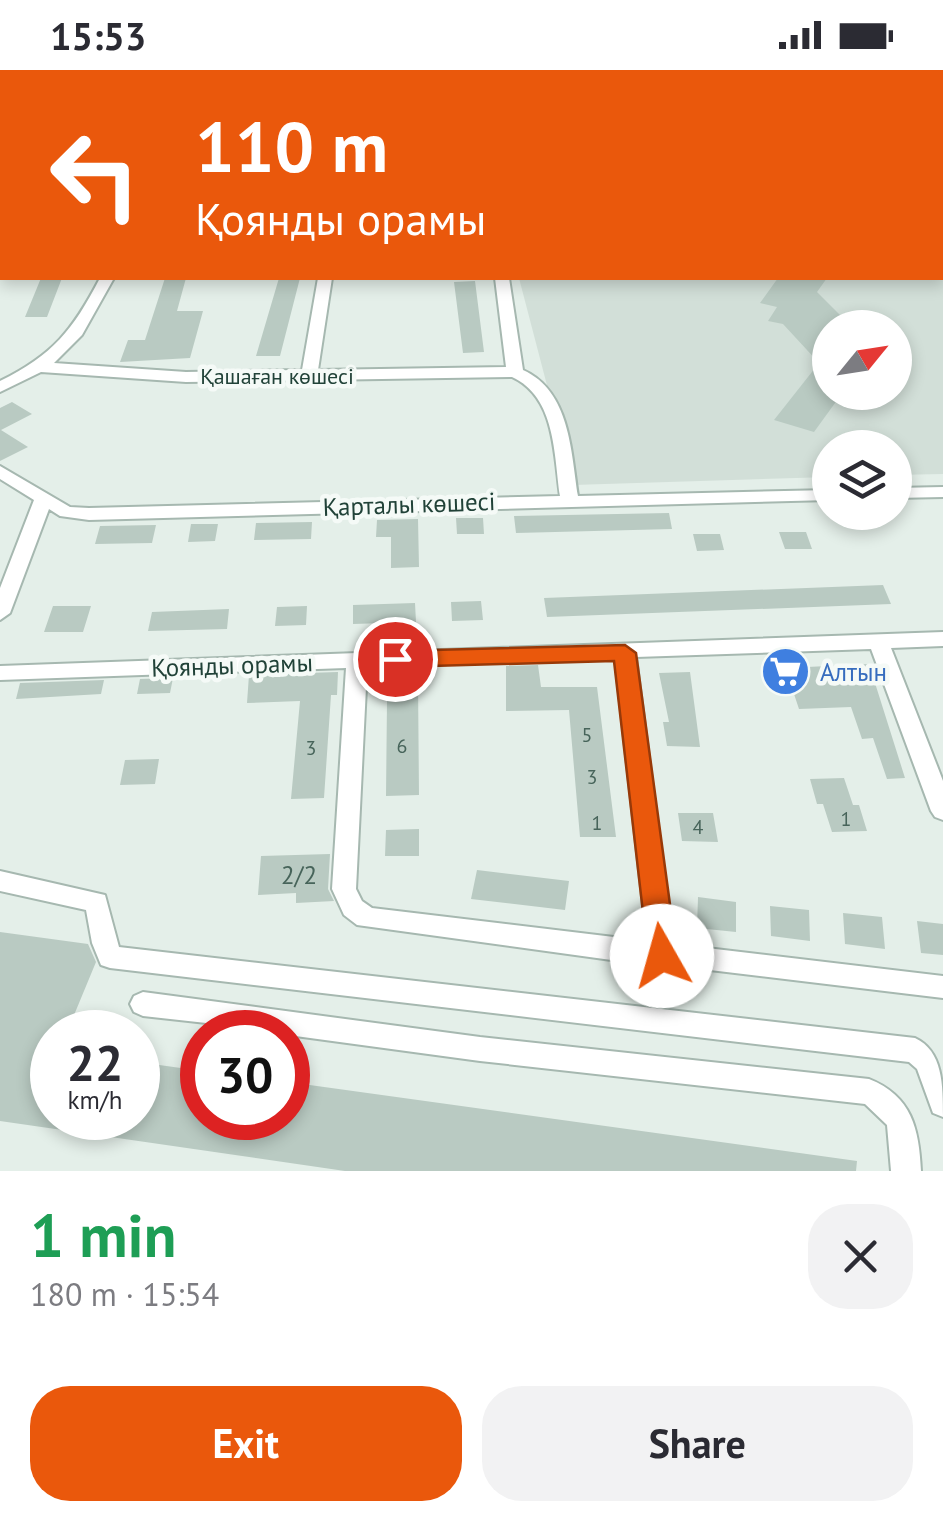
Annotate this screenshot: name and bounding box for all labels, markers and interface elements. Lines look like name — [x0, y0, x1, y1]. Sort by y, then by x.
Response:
text: 15:53 — [50, 11, 146, 60]
text: 110 m — [195, 101, 388, 191]
icon: left — [30, 110, 160, 240]
text: Қоянды орамы — [195, 189, 486, 247]
north arrow — [812, 310, 912, 410]
map controls — [812, 310, 912, 530]
street label: Қашаған көшесі — [200, 362, 354, 390]
button: layers — [812, 430, 912, 530]
street label: Қарталы көшесі — [322, 485, 496, 523]
pin — [353, 617, 438, 702]
icon: arrive — [368, 632, 423, 687]
street label: Қоянды орамы — [151, 646, 313, 684]
supermarket icon: Алтын — [759, 646, 811, 698]
place label: Алтын — [820, 656, 887, 688]
house number: 5 — [582, 722, 592, 748]
house number: 6 — [397, 733, 407, 759]
house number: 3 — [306, 735, 316, 761]
house number: 3 — [587, 764, 597, 790]
house number: 1 — [841, 806, 851, 832]
house number: 1 — [592, 810, 602, 836]
house number: 4 — [693, 814, 704, 840]
house number: 2/2 — [281, 859, 317, 891]
position arrow — [610, 904, 714, 1008]
speed limit sign: 30 — [180, 1010, 310, 1140]
text: 22 — [67, 1030, 123, 1095]
text: km/h — [68, 1084, 122, 1116]
text: 1 min — [30, 1196, 176, 1274]
button: close — [808, 1204, 913, 1309]
text: 180 m · 15:54 — [30, 1273, 219, 1315]
button: Exit — [30, 1386, 462, 1501]
button: Share — [482, 1386, 913, 1501]

